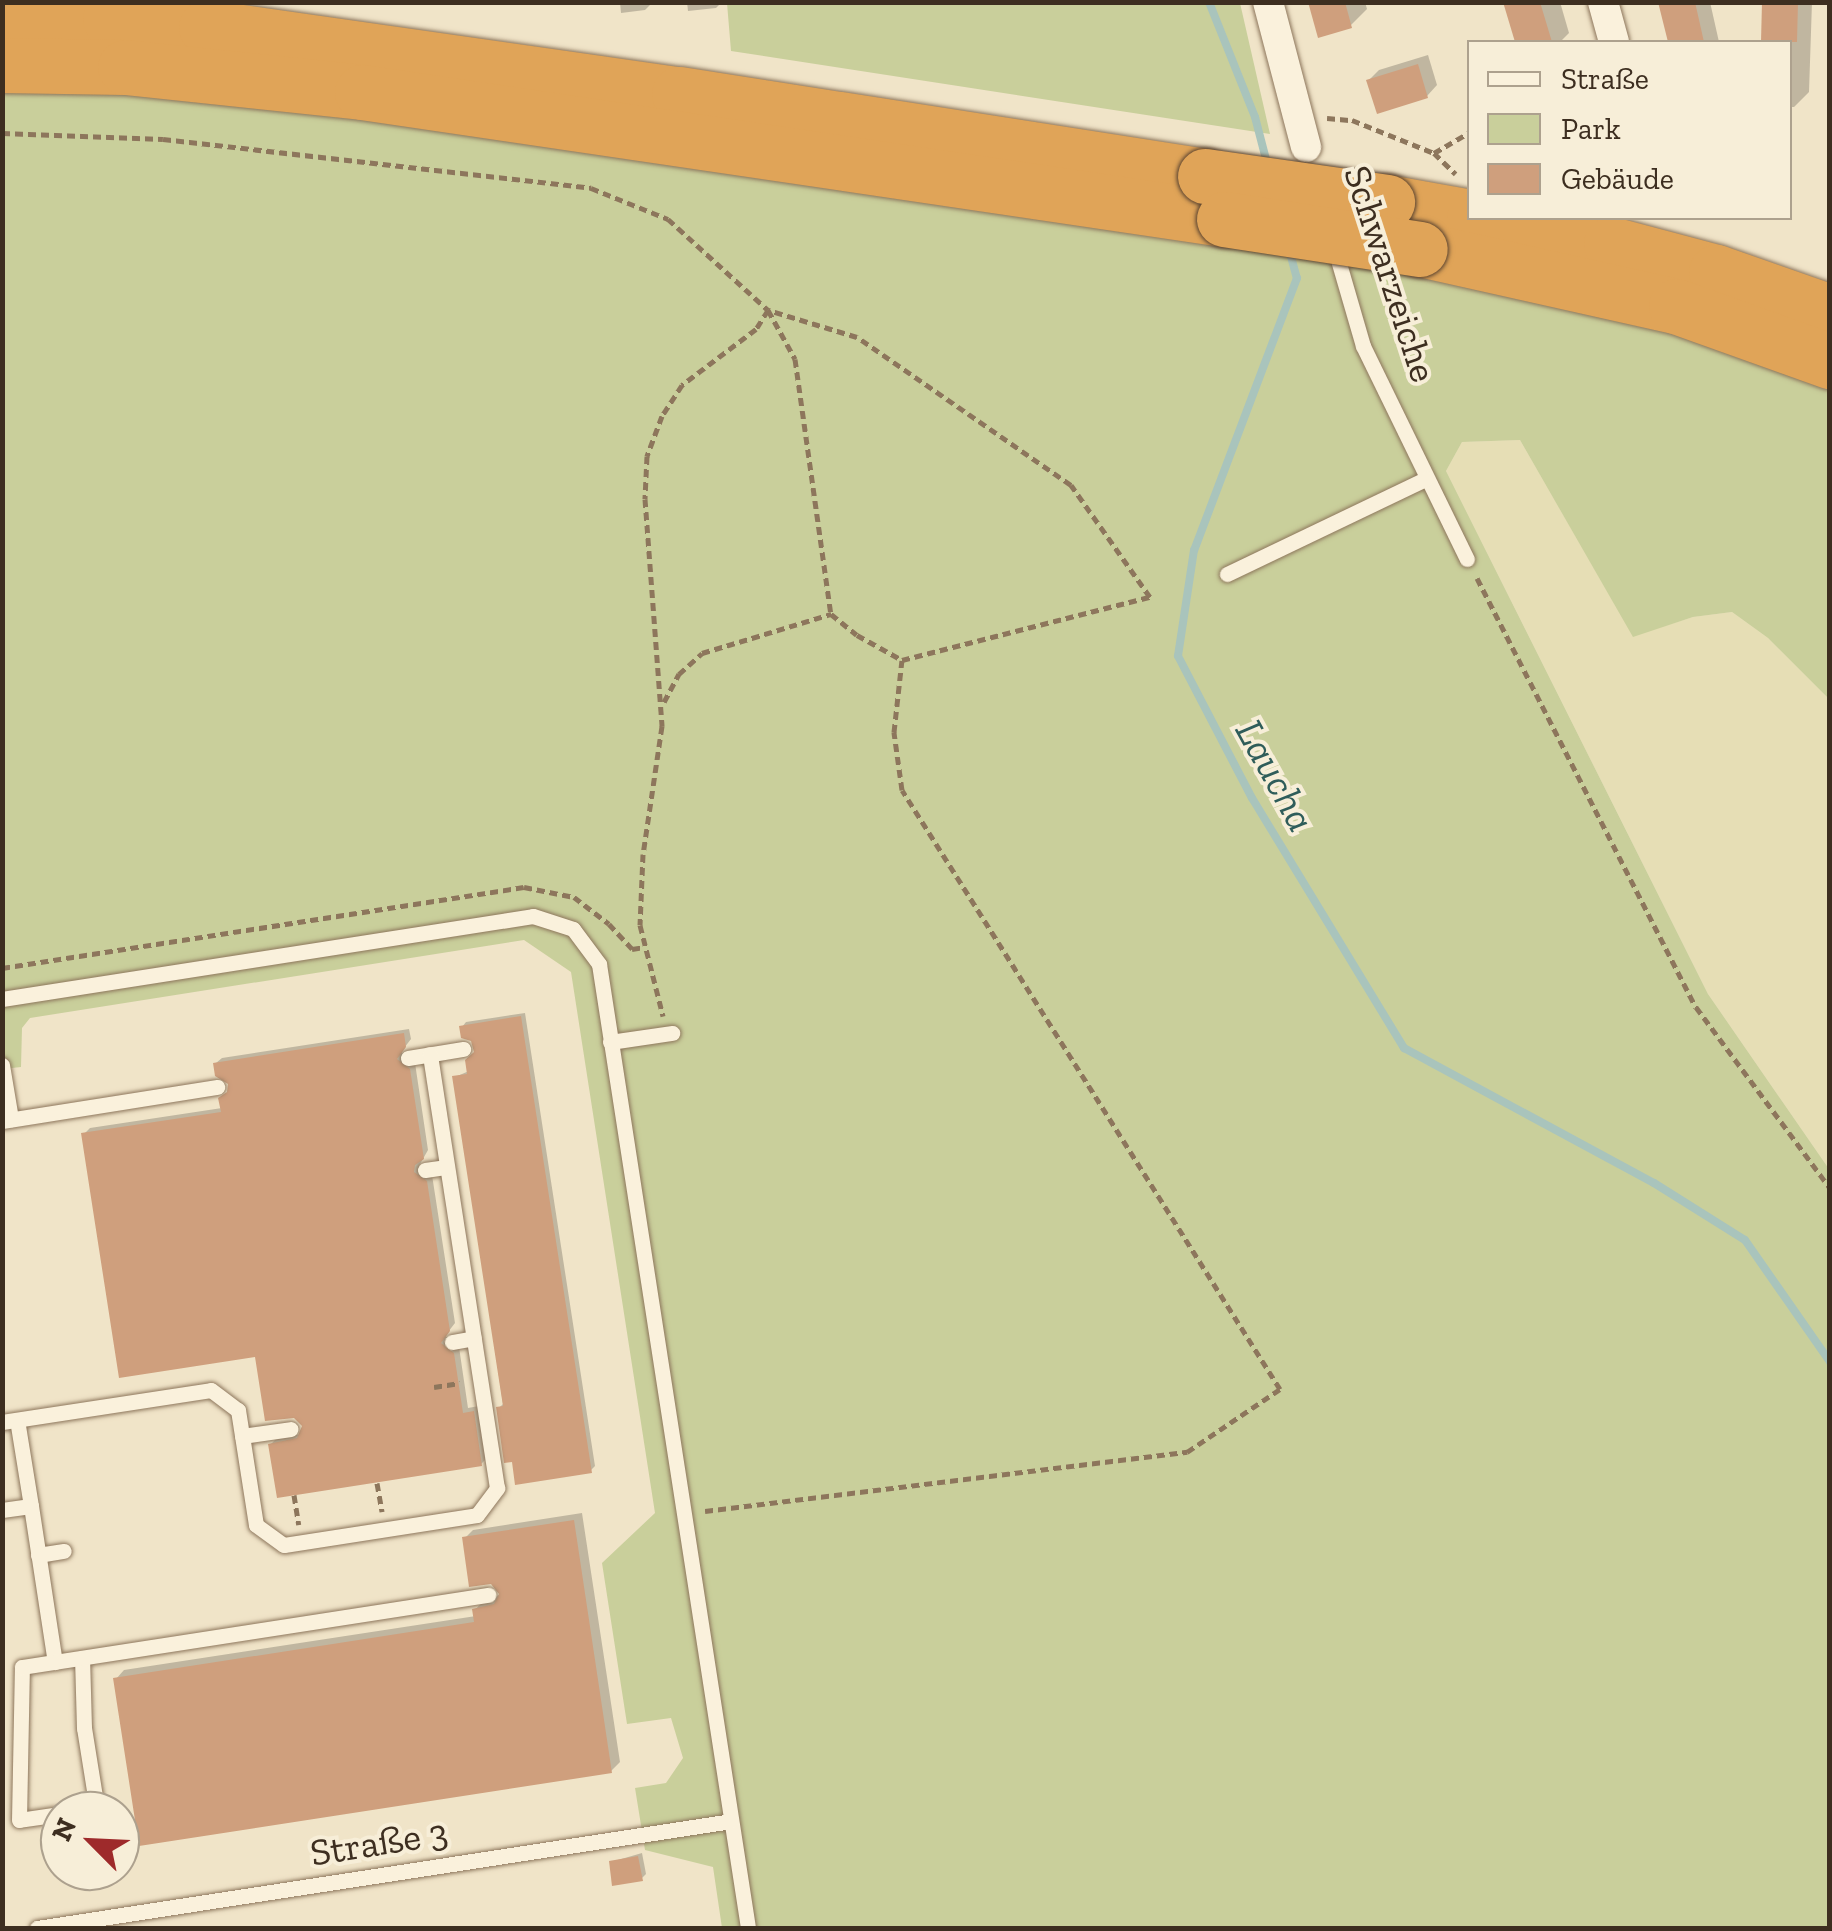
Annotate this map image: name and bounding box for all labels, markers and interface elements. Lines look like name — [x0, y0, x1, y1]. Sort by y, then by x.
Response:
legend — [1467, 40, 1792, 220]
text: Straße — [1561, 61, 1649, 97]
text: Park — [1561, 111, 1621, 147]
street label: Schwarzeiche — [1334, 160, 1446, 388]
text: Gebäude — [1561, 161, 1674, 197]
water label: Laucha — [1226, 711, 1326, 839]
north arrow — [40, 1791, 140, 1891]
street label: Straße 3 — [307, 1810, 451, 1876]
text: N — [45, 1813, 83, 1846]

